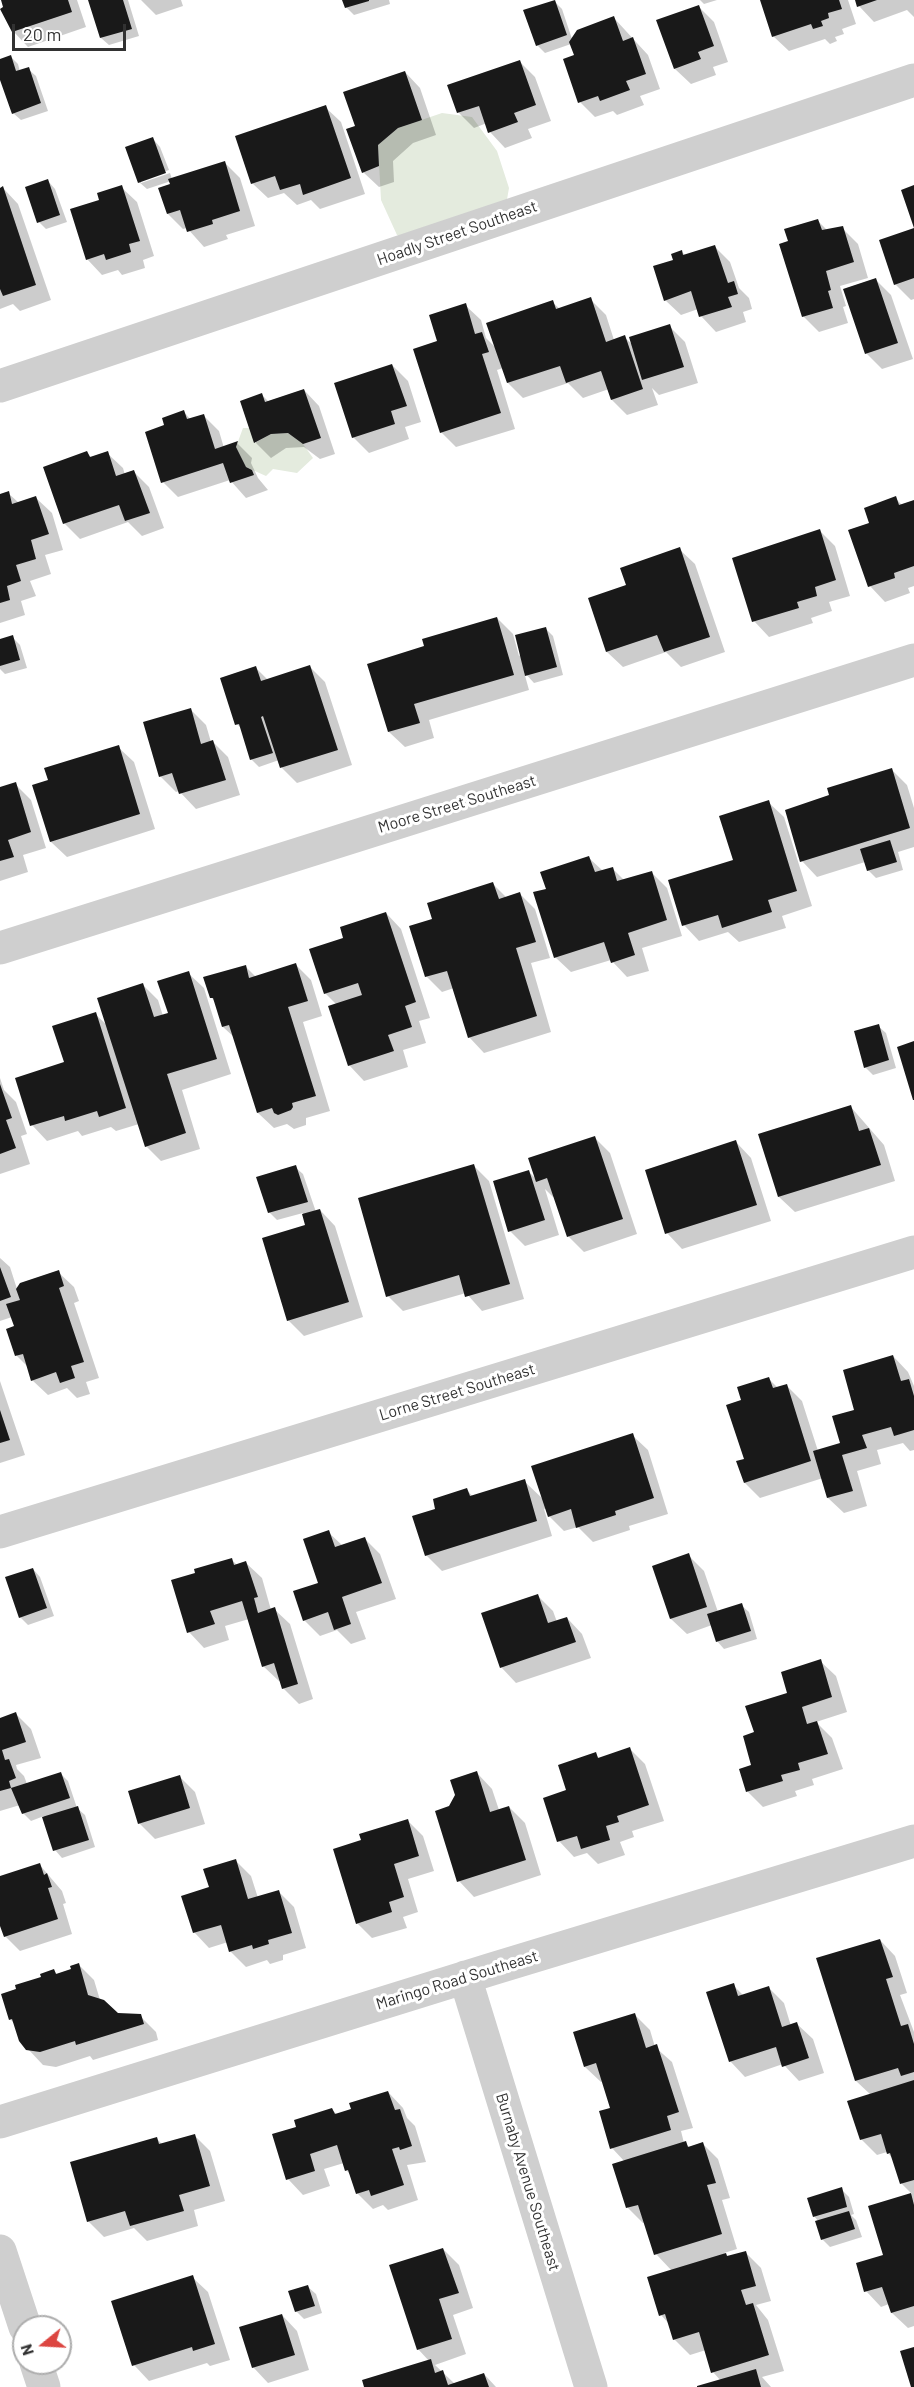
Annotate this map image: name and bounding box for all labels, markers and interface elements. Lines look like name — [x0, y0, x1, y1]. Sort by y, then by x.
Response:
scale bar — [15, 12, 129, 50]
text: 20 m — [23, 23, 61, 45]
street label: Hoadly Street Southeast — [374, 197, 540, 269]
street label: Moore Street Southeast — [376, 771, 538, 837]
street label: Lorne Street Southeast — [377, 1359, 537, 1425]
street label: Maringo Road Southeast — [374, 1946, 540, 2014]
street label: Burnaby Avenue Southeast — [492, 2091, 564, 2273]
north arrow — [12, 2315, 72, 2375]
text: N — [16, 2342, 37, 2358]

